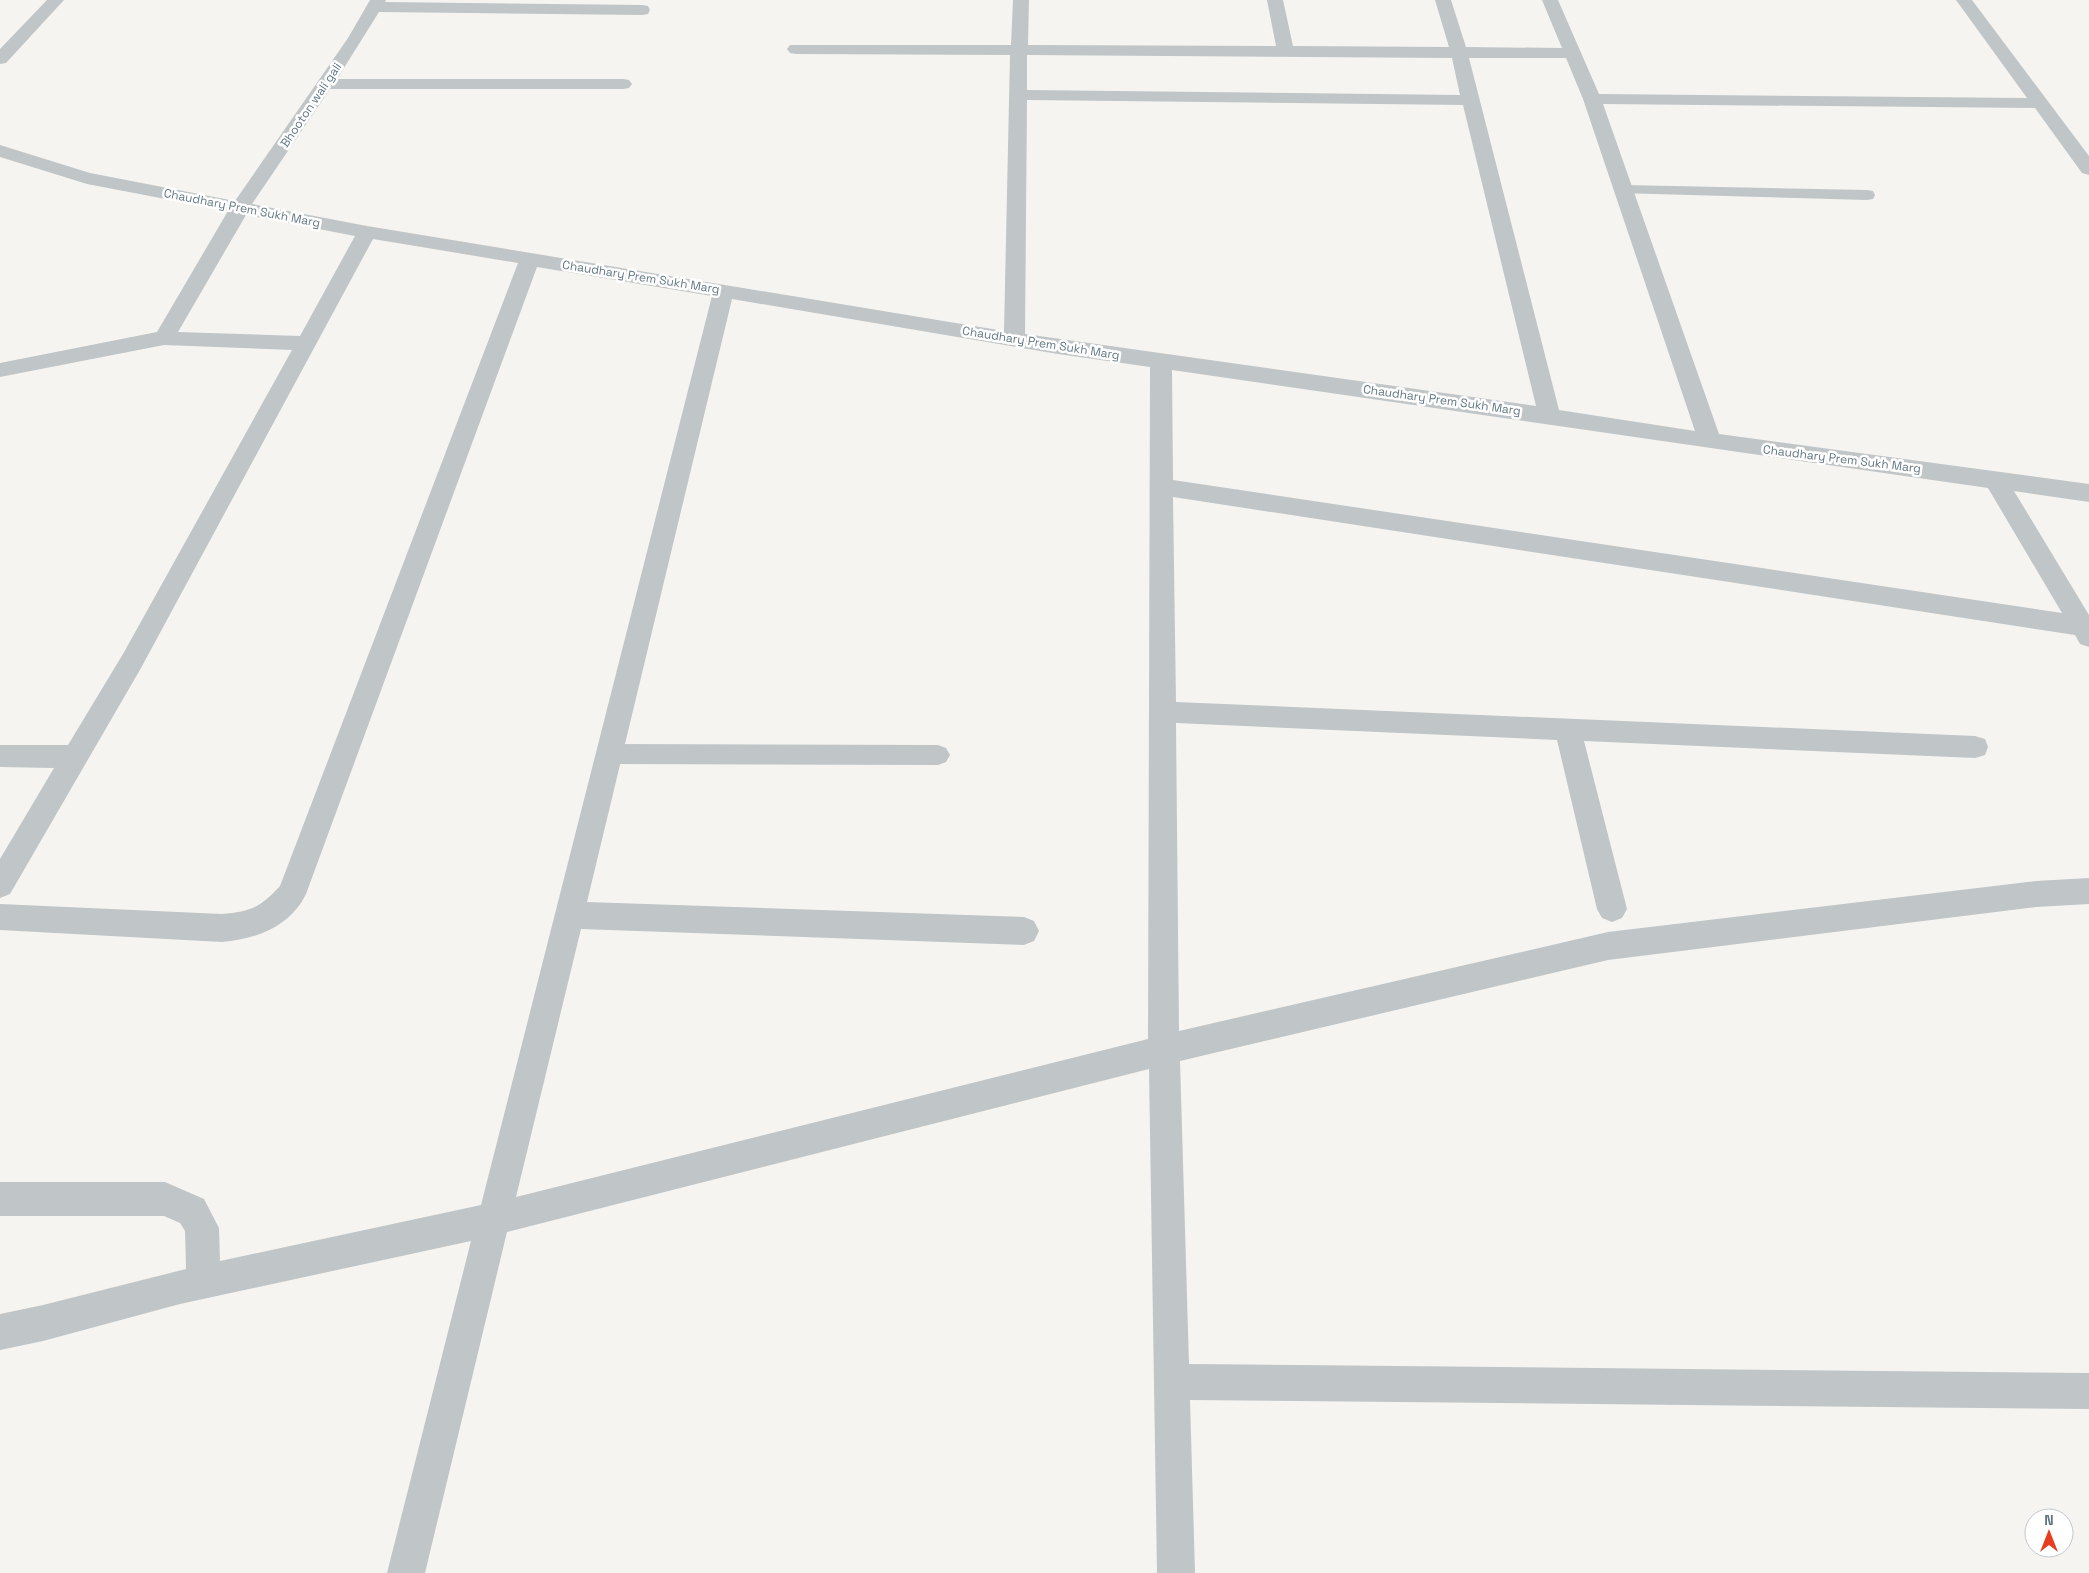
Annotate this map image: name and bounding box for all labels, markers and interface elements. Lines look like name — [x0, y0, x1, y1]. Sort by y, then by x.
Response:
street label: Bhooton wali gali — [277, 59, 345, 150]
street label: Chaudhary Prem Sukh Marg — [162, 185, 322, 231]
street label: Chaudhary Prem Sukh Marg — [561, 257, 721, 297]
street label: Chaudhary Prem Sukh Marg — [961, 323, 1121, 363]
street label: Chaudhary Prem Sukh Marg — [1362, 381, 1522, 419]
street label: Chaudhary Prem Sukh Marg — [1762, 441, 1922, 477]
north arrow — [2024, 1508, 2074, 1558]
text: N — [2044, 1511, 2054, 1529]

